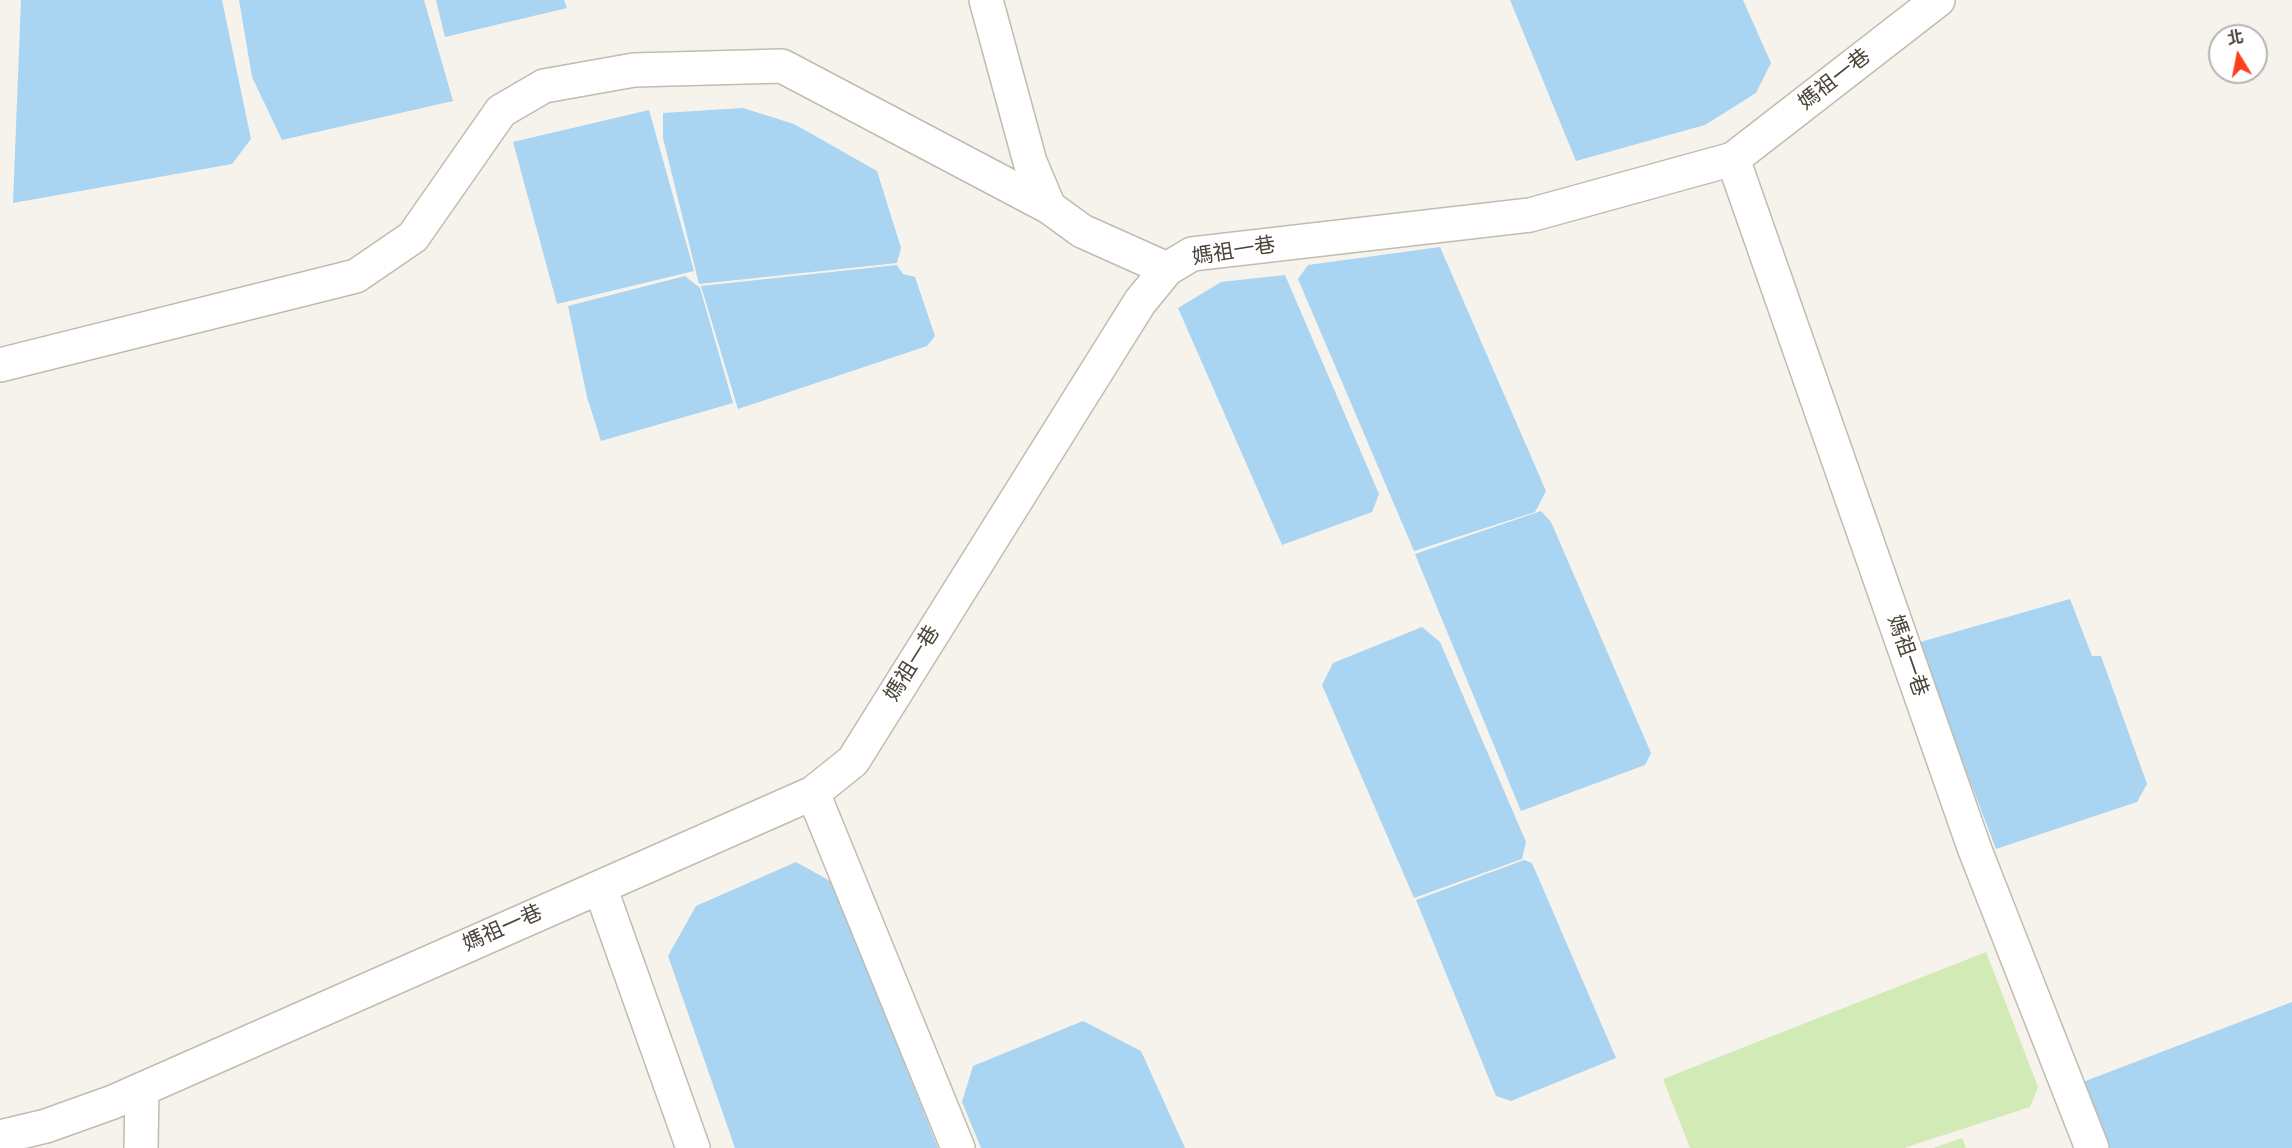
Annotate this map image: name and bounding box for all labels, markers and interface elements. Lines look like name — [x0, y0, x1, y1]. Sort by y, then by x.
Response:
north arrow — [2208, 24, 2268, 84]
text: 北 — [2226, 27, 2245, 49]
street label: 媽祖一巷 — [1794, 44, 1876, 116]
street label: 媽祖一巷 — [1191, 233, 1277, 271]
street label: 媽祖一巷 — [1881, 612, 1933, 700]
street label: 媽祖一巷 — [880, 622, 946, 706]
street label: 媽祖一巷 — [460, 900, 546, 958]

